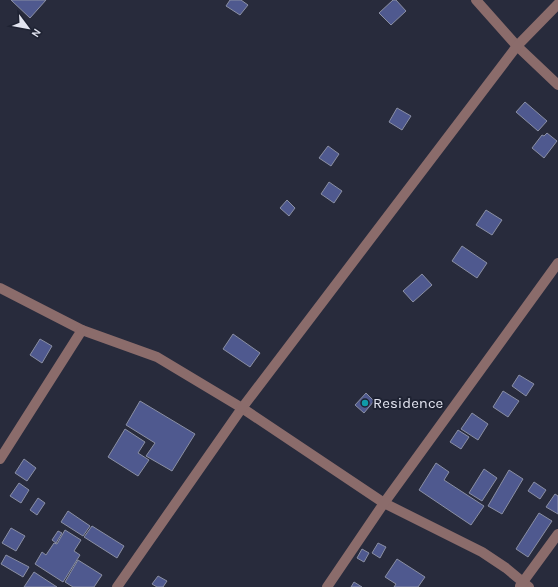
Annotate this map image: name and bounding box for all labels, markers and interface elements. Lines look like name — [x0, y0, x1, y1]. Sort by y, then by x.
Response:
north arrow — [8, 8, 48, 48]
text: N — [28, 26, 44, 40]
place label: Residence — [373, 394, 443, 412]
marker: Residence — [360, 398, 370, 408]

